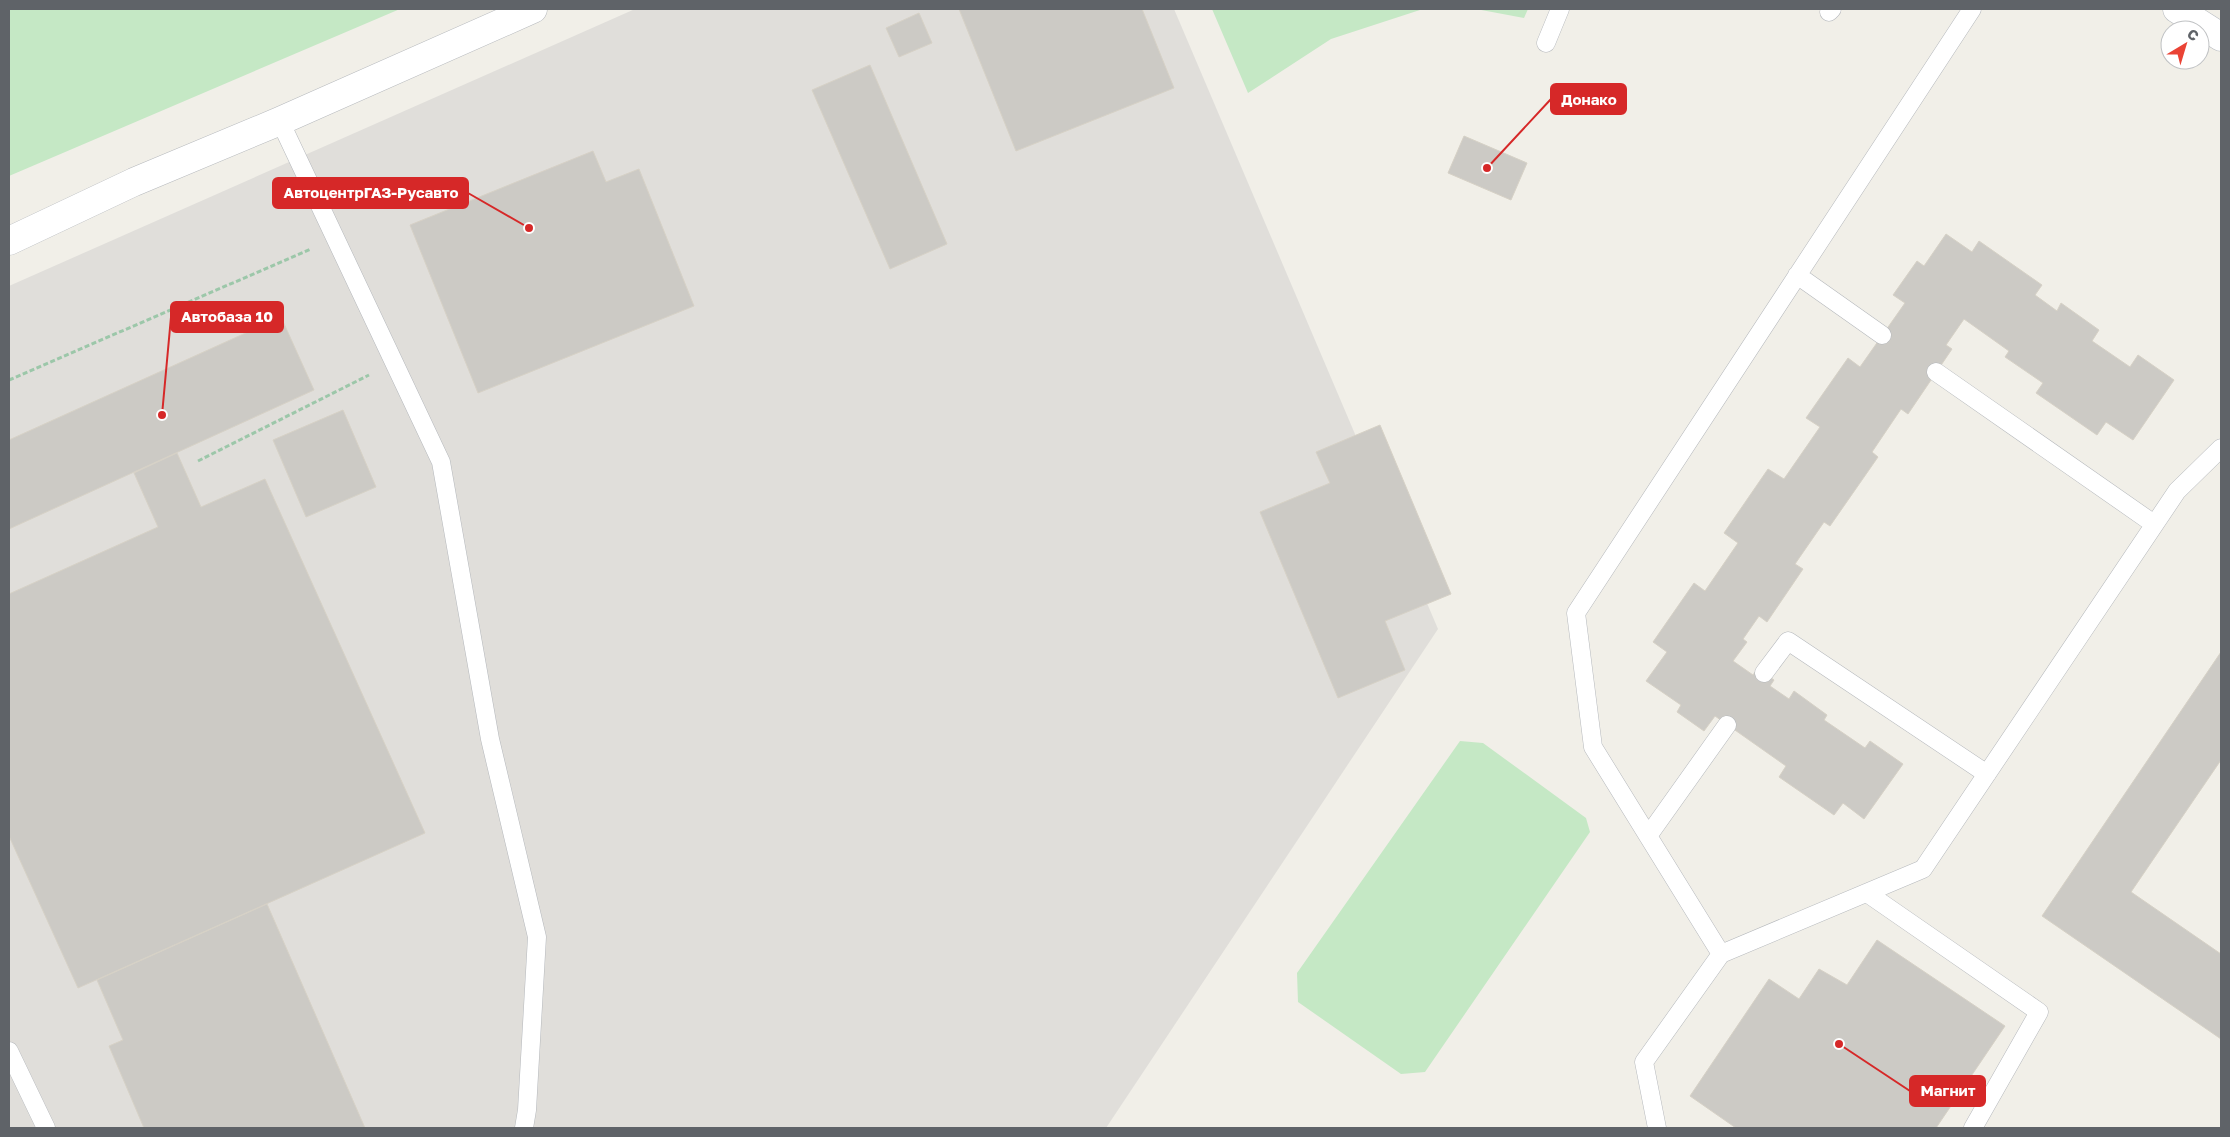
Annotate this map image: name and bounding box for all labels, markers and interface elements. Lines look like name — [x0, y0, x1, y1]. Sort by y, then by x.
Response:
north arrow — [2160, 20, 2210, 70]
text: С — [2184, 25, 2203, 44]
callout: Донако — [1551, 84, 1626, 114]
text: Донако — [1561, 90, 1617, 108]
callout: АвтоцентрГАЗ-Русавто — [273, 178, 468, 208]
text: АвтоцентрГАЗ-Русавто — [284, 183, 458, 201]
callout: Автобаза 10 — [171, 302, 283, 332]
text: Автобаза 10 — [181, 307, 273, 325]
callout: Магнит — [1910, 1076, 1985, 1106]
text: Магнит — [1920, 1081, 1976, 1099]

